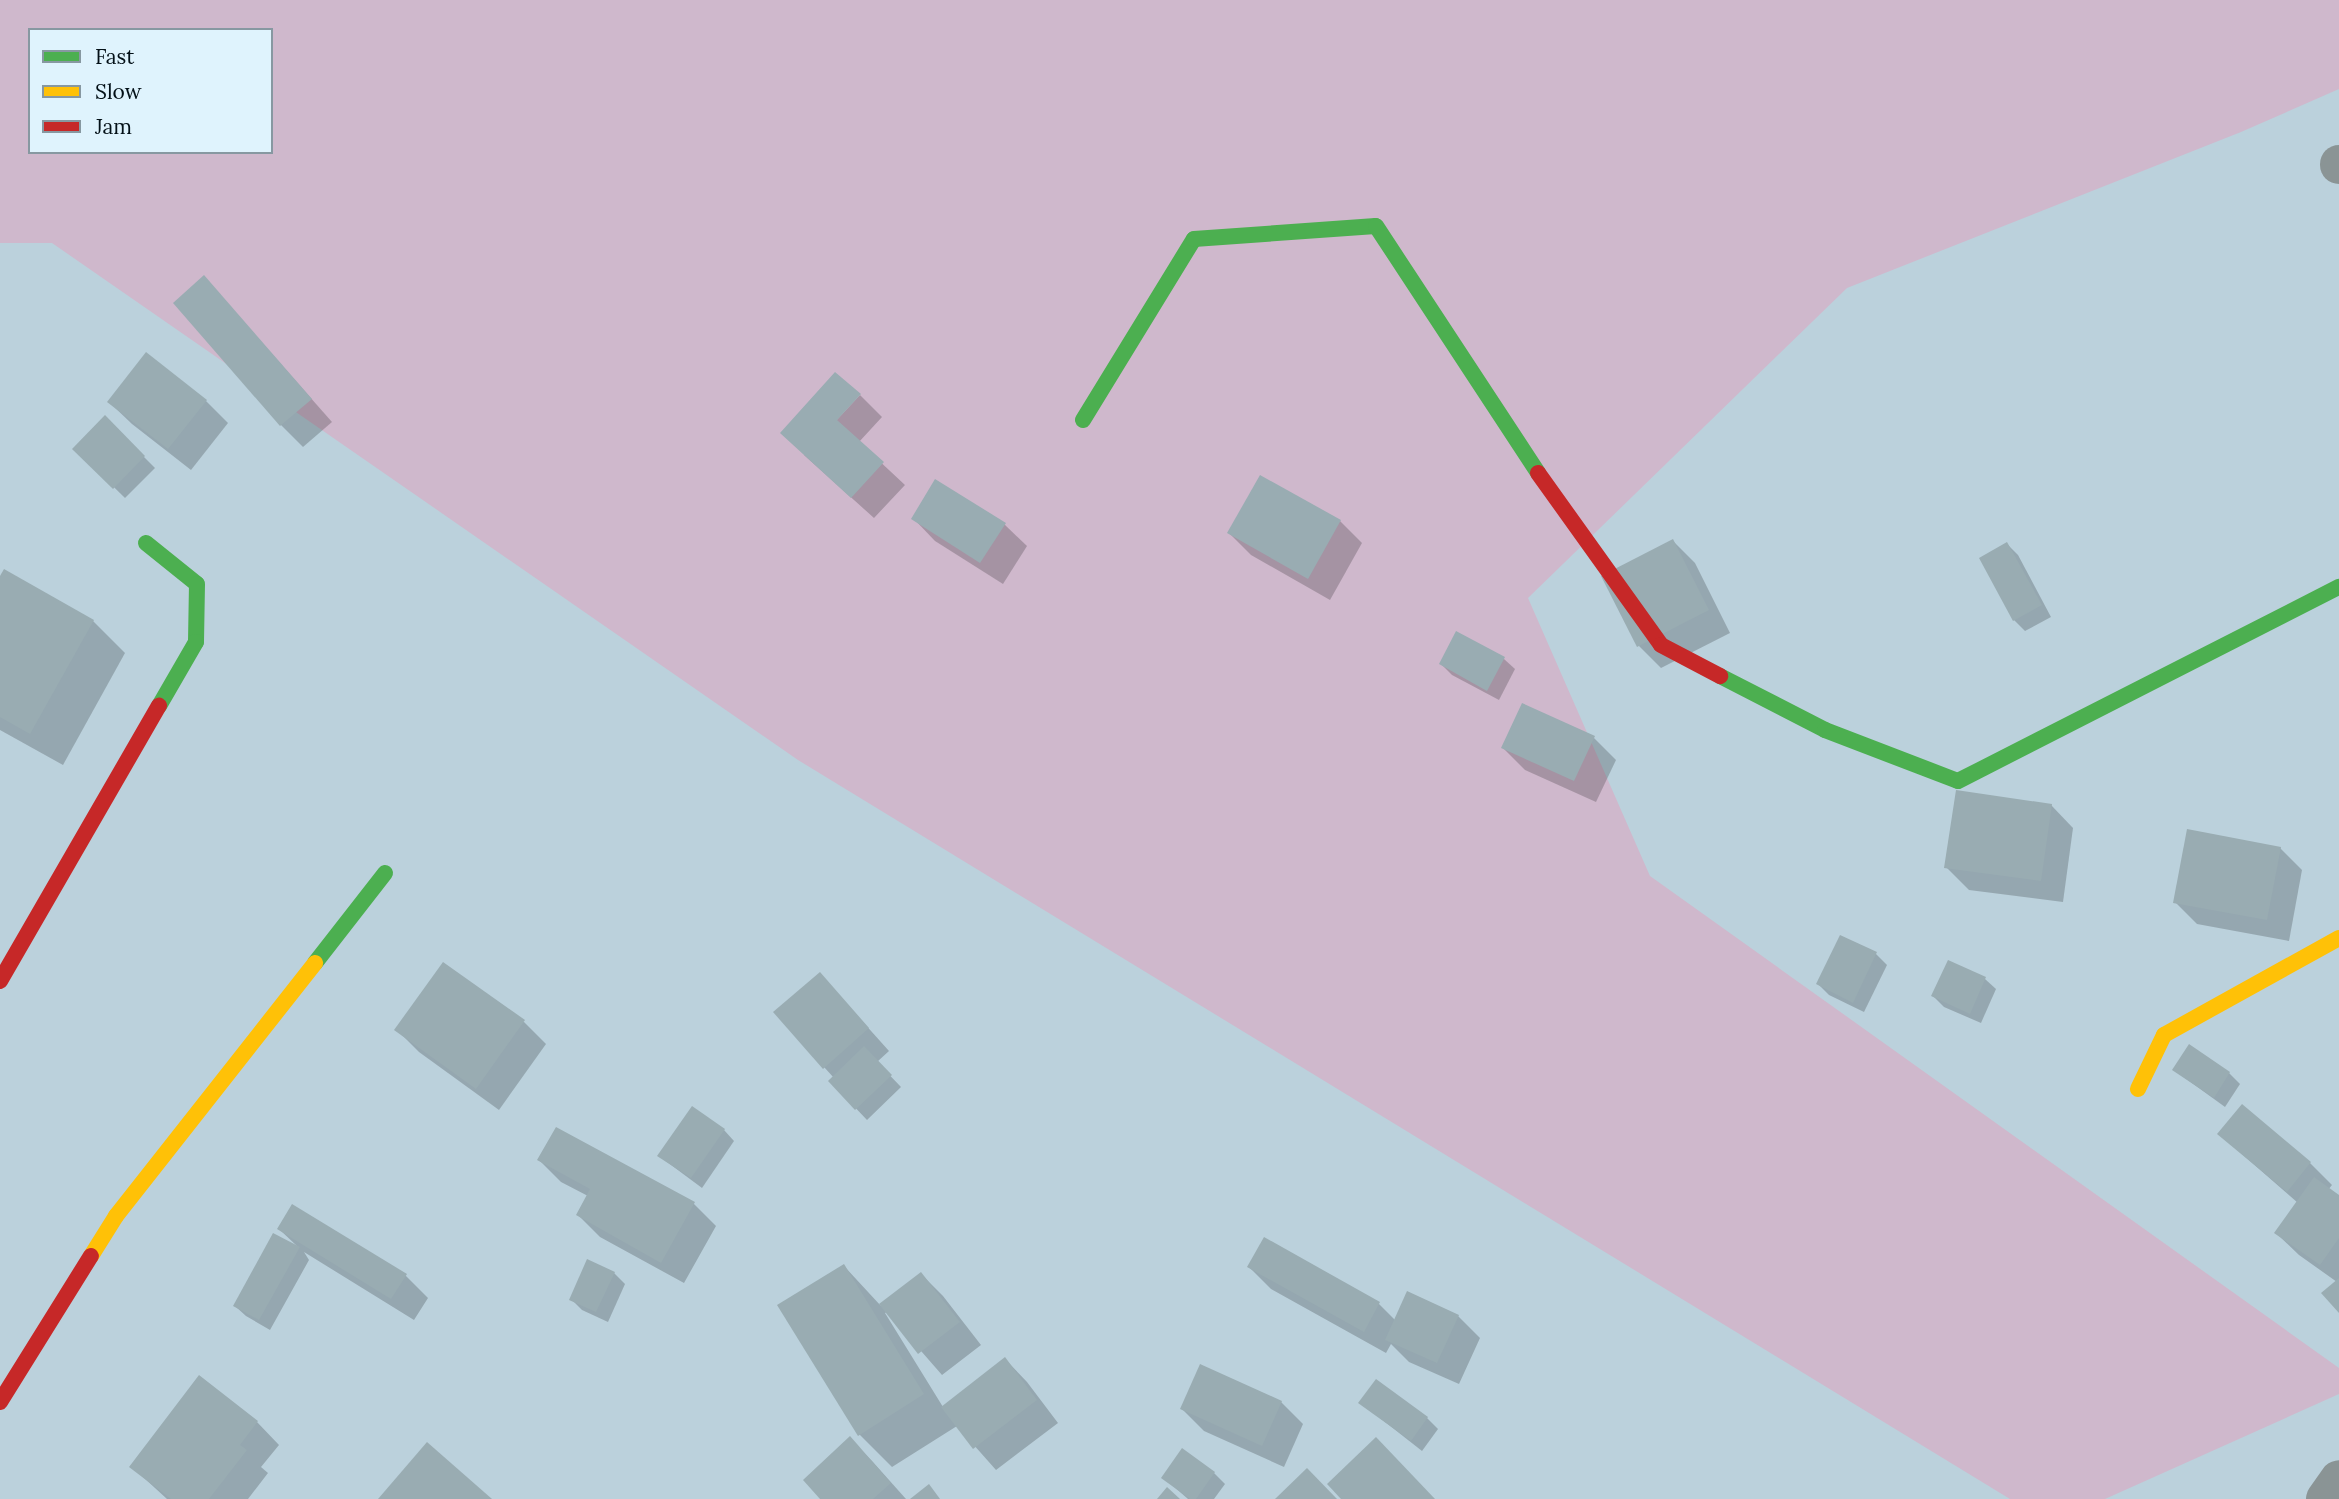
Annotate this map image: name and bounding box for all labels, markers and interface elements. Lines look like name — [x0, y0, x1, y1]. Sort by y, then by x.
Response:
legend — [28, 28, 273, 154]
text: Fast — [95, 43, 134, 70]
text: Slow — [95, 78, 142, 105]
text: Jam — [95, 113, 132, 140]

